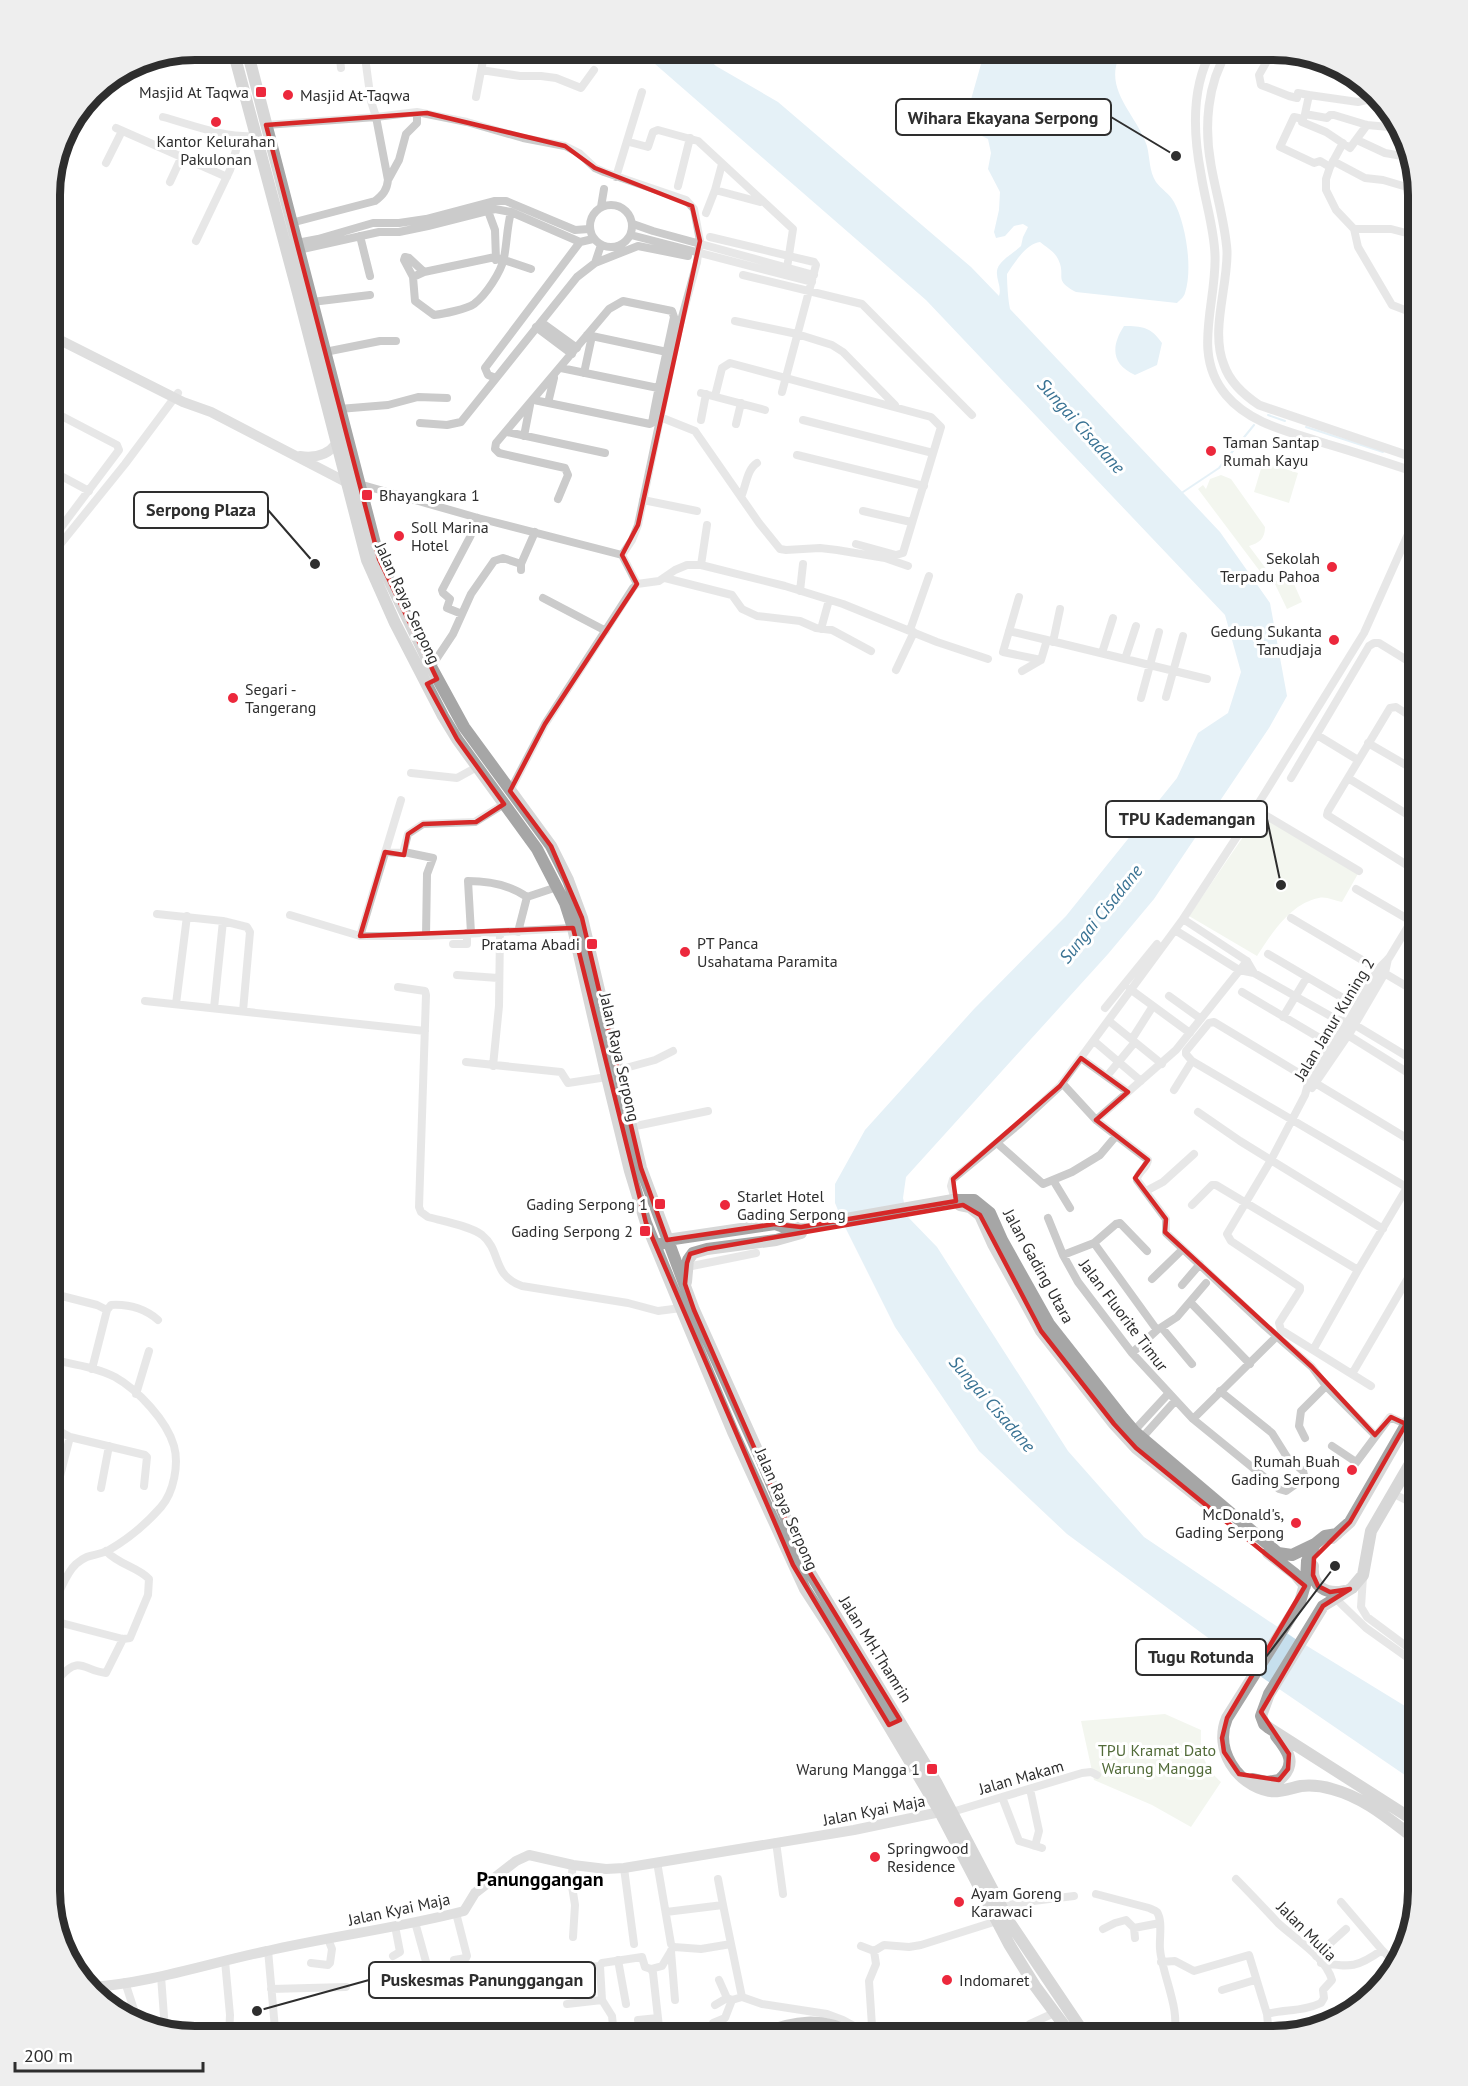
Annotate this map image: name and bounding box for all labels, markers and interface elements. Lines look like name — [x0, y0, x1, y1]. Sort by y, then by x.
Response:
place label: Masjid At Taqwa — [139, 82, 249, 102]
marker: Masjid At Taqwa — [254, 85, 268, 99]
place label: Masjid At-Taqwa — [300, 85, 410, 105]
marker: Masjid At-Taqwa — [281, 88, 295, 102]
callout: Wihara Ekayana Serpong — [896, 99, 1111, 135]
text: Wihara Ekayana Serpong — [908, 106, 1098, 129]
marker: Kantor Kelurahan Pakulonan — [209, 115, 223, 129]
place label: Kantor Kelurahan Pakulonan — [157, 131, 275, 169]
water label: Sungai Cisadane — [1032, 373, 1131, 479]
place label: Taman Santap Rumah Kayu — [1223, 432, 1319, 470]
marker: Taman Santap Rumah Kayu — [1204, 444, 1218, 458]
place label: Bhayangkara 1 — [379, 485, 480, 505]
marker: Bhayangkara 1 — [360, 488, 374, 502]
callout: Serpong Plaza — [134, 492, 268, 528]
text: Serpong Plaza — [146, 498, 256, 521]
place label: Soll Marina Hotel — [411, 517, 489, 555]
marker: Soll Marina Hotel — [392, 529, 406, 543]
street label: Jalan Raya Serpong — [371, 538, 445, 667]
place label: Sekolah Terpadu Pahoa — [1220, 548, 1320, 586]
marker: Sekolah Terpadu Pahoa — [1325, 560, 1339, 574]
place label: Gedung Sukanta Tanudjaja — [1210, 621, 1322, 659]
marker: Gedung Sukanta Tanudjaja — [1327, 633, 1341, 647]
place label: Segari - Tangerang — [245, 679, 316, 717]
marker: Segari - Tangerang — [226, 691, 240, 705]
callout: TPU Kademangan — [1106, 801, 1267, 837]
text: TPU Kademangan — [1119, 807, 1255, 830]
water label: Sungai Cisadane — [1054, 859, 1148, 968]
place label: PT Panca Usahatama Paramita — [697, 933, 838, 971]
place label: Pratama Abadi — [481, 934, 580, 954]
marker: Pratama Abadi — [585, 937, 599, 951]
marker: PT Panca Usahatama Paramita — [678, 945, 692, 959]
street label: Jalan Janur Kuning 2 — [1289, 954, 1378, 1085]
street label: Jalan Raya Serpong — [595, 990, 645, 1123]
place label: Starlet Hotel Gading Serpong — [737, 1186, 846, 1224]
place label: Gading Serpong 1 — [526, 1194, 648, 1214]
marker: Gading Serpong 1 — [653, 1197, 667, 1211]
marker: Starlet Hotel Gading Serpong — [718, 1198, 732, 1212]
street label: Jalan Gading Utara — [999, 1204, 1079, 1327]
place label: Gading Serpong 2 — [511, 1221, 633, 1241]
marker: Gading Serpong 2 — [638, 1224, 652, 1238]
street label: Jalan Fluorite Timur — [1075, 1254, 1173, 1376]
water label: Sungai Cisadane — [944, 1351, 1041, 1457]
street label: Jalan Raya Serpong — [751, 1444, 823, 1573]
place label: Rumah Buah Gading Serpong — [1231, 1451, 1340, 1489]
marker: Rumah Buah Gading Serpong — [1345, 1463, 1359, 1477]
place label: McDonald's, Gading Serpong — [1175, 1504, 1284, 1542]
marker: McDonald's, Gading Serpong — [1289, 1516, 1303, 1530]
street label: Jalan MH.Thamrin — [835, 1591, 917, 1706]
callout: Tugu Rotunda — [1136, 1639, 1266, 1675]
text: Tugu Rotunda — [1148, 1645, 1254, 1668]
park label: TPU Kramat Dato Warung Mangga — [1098, 1740, 1216, 1778]
street label: Jalan Makam — [975, 1755, 1066, 1799]
place label: Warung Mangga 1 — [796, 1759, 920, 1779]
marker: Warung Mangga 1 — [925, 1762, 939, 1776]
street label: Jalan Kyai Maja — [820, 1790, 927, 1830]
place label: Springwood Residence — [887, 1838, 969, 1876]
marker: Springwood Residence — [868, 1850, 882, 1864]
district label: Panunggangan — [476, 1866, 604, 1892]
place label: Ayam Goreng Karawaci — [971, 1883, 1062, 1921]
street label: Jalan Kyai Maja — [345, 1888, 452, 1930]
marker: Ayam Goreng Karawaci — [952, 1895, 966, 1909]
street label: Jalan Mulia — [1272, 1896, 1341, 1965]
callout: Puskesmas Panunggangan — [369, 1962, 595, 1998]
text: Puskesmas Panunggangan — [381, 1968, 583, 1991]
place label: Indomaret — [959, 1970, 1030, 1990]
marker: Indomaret — [940, 1973, 954, 1987]
scale bar — [15, 2035, 202, 2073]
text: 200 m — [24, 2044, 73, 2067]

